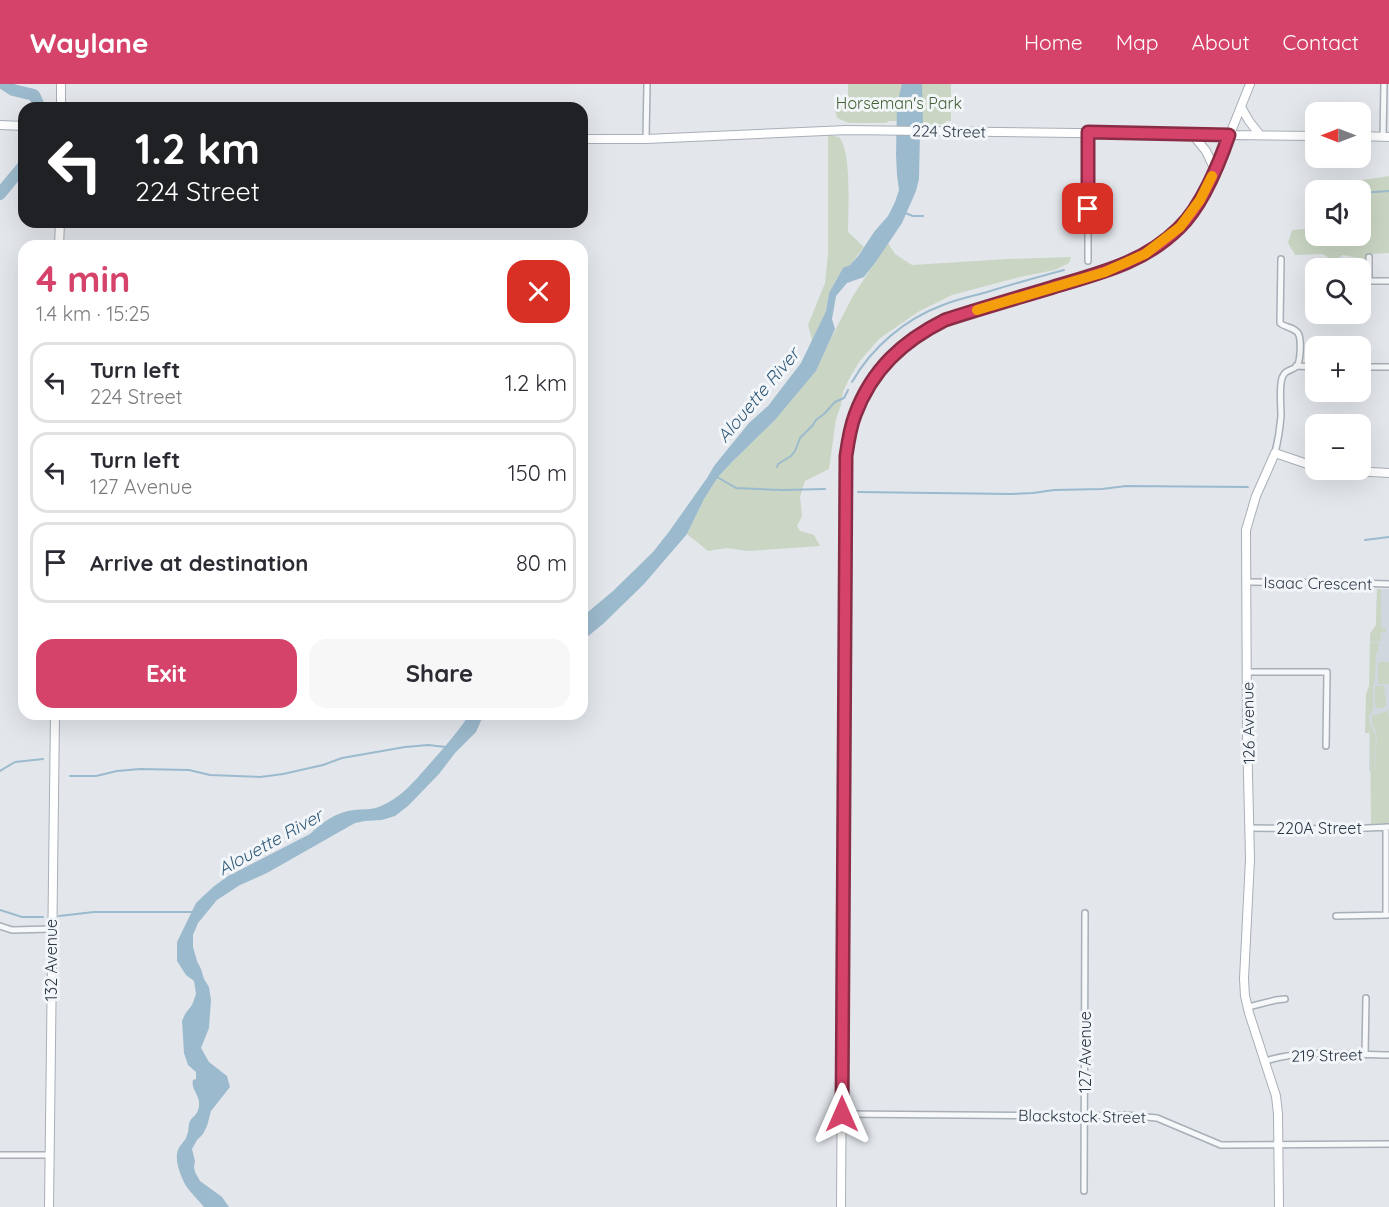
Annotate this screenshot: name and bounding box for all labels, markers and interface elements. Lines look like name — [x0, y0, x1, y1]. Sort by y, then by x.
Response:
text: Waylane — [30, 25, 149, 60]
text: Home — [1024, 29, 1083, 55]
text: Map — [1116, 29, 1159, 55]
text: About — [1192, 29, 1250, 55]
text: Contact — [1283, 29, 1359, 55]
park label: Horseman's Park — [836, 93, 962, 113]
north arrow — [1305, 102, 1371, 168]
map controls — [1305, 102, 1371, 480]
street label: 224 Street — [912, 120, 986, 142]
text: 1.2 km — [135, 122, 260, 175]
icon: left — [36, 126, 114, 204]
text: 224 Street — [135, 174, 260, 208]
button: sound — [1305, 180, 1371, 246]
pin — [1062, 183, 1113, 234]
icon: arrive — [1071, 192, 1104, 225]
text: 4 min — [36, 256, 130, 301]
button: search — [1305, 258, 1371, 324]
button: close — [507, 260, 570, 323]
text: 1.4 km · 15:25 — [36, 301, 150, 326]
button: + — [1305, 336, 1371, 402]
water label: Alouette River — [712, 341, 806, 447]
text: Turn left — [90, 356, 180, 384]
icon: left — [39, 366, 72, 399]
text: 1.2 km — [505, 369, 567, 397]
text: 224 Street — [90, 384, 183, 409]
button: − — [1305, 414, 1371, 480]
text: Turn left — [90, 446, 180, 474]
icon: left — [39, 456, 72, 489]
text: 150 m — [508, 459, 567, 487]
text: 127 Avenue — [90, 474, 192, 499]
icon: arrive — [39, 546, 72, 579]
text: Arrive at destination — [90, 549, 308, 577]
text: 80 m — [516, 549, 567, 577]
street label: Isaac Crescent — [1264, 572, 1372, 594]
button: Exit — [36, 639, 297, 708]
button: Share — [309, 639, 570, 708]
street label: 126 Avenue — [1237, 682, 1259, 764]
water label: Alouette River — [213, 803, 328, 880]
street label: 220A Street — [1276, 818, 1362, 838]
street label: 132 Avenue — [41, 919, 61, 1001]
street label: 127 Avenue — [1075, 1011, 1095, 1093]
street label: 219 Street — [1291, 1044, 1363, 1066]
position arrow — [810, 1082, 874, 1146]
street label: Blackstock Street — [1018, 1105, 1146, 1127]

